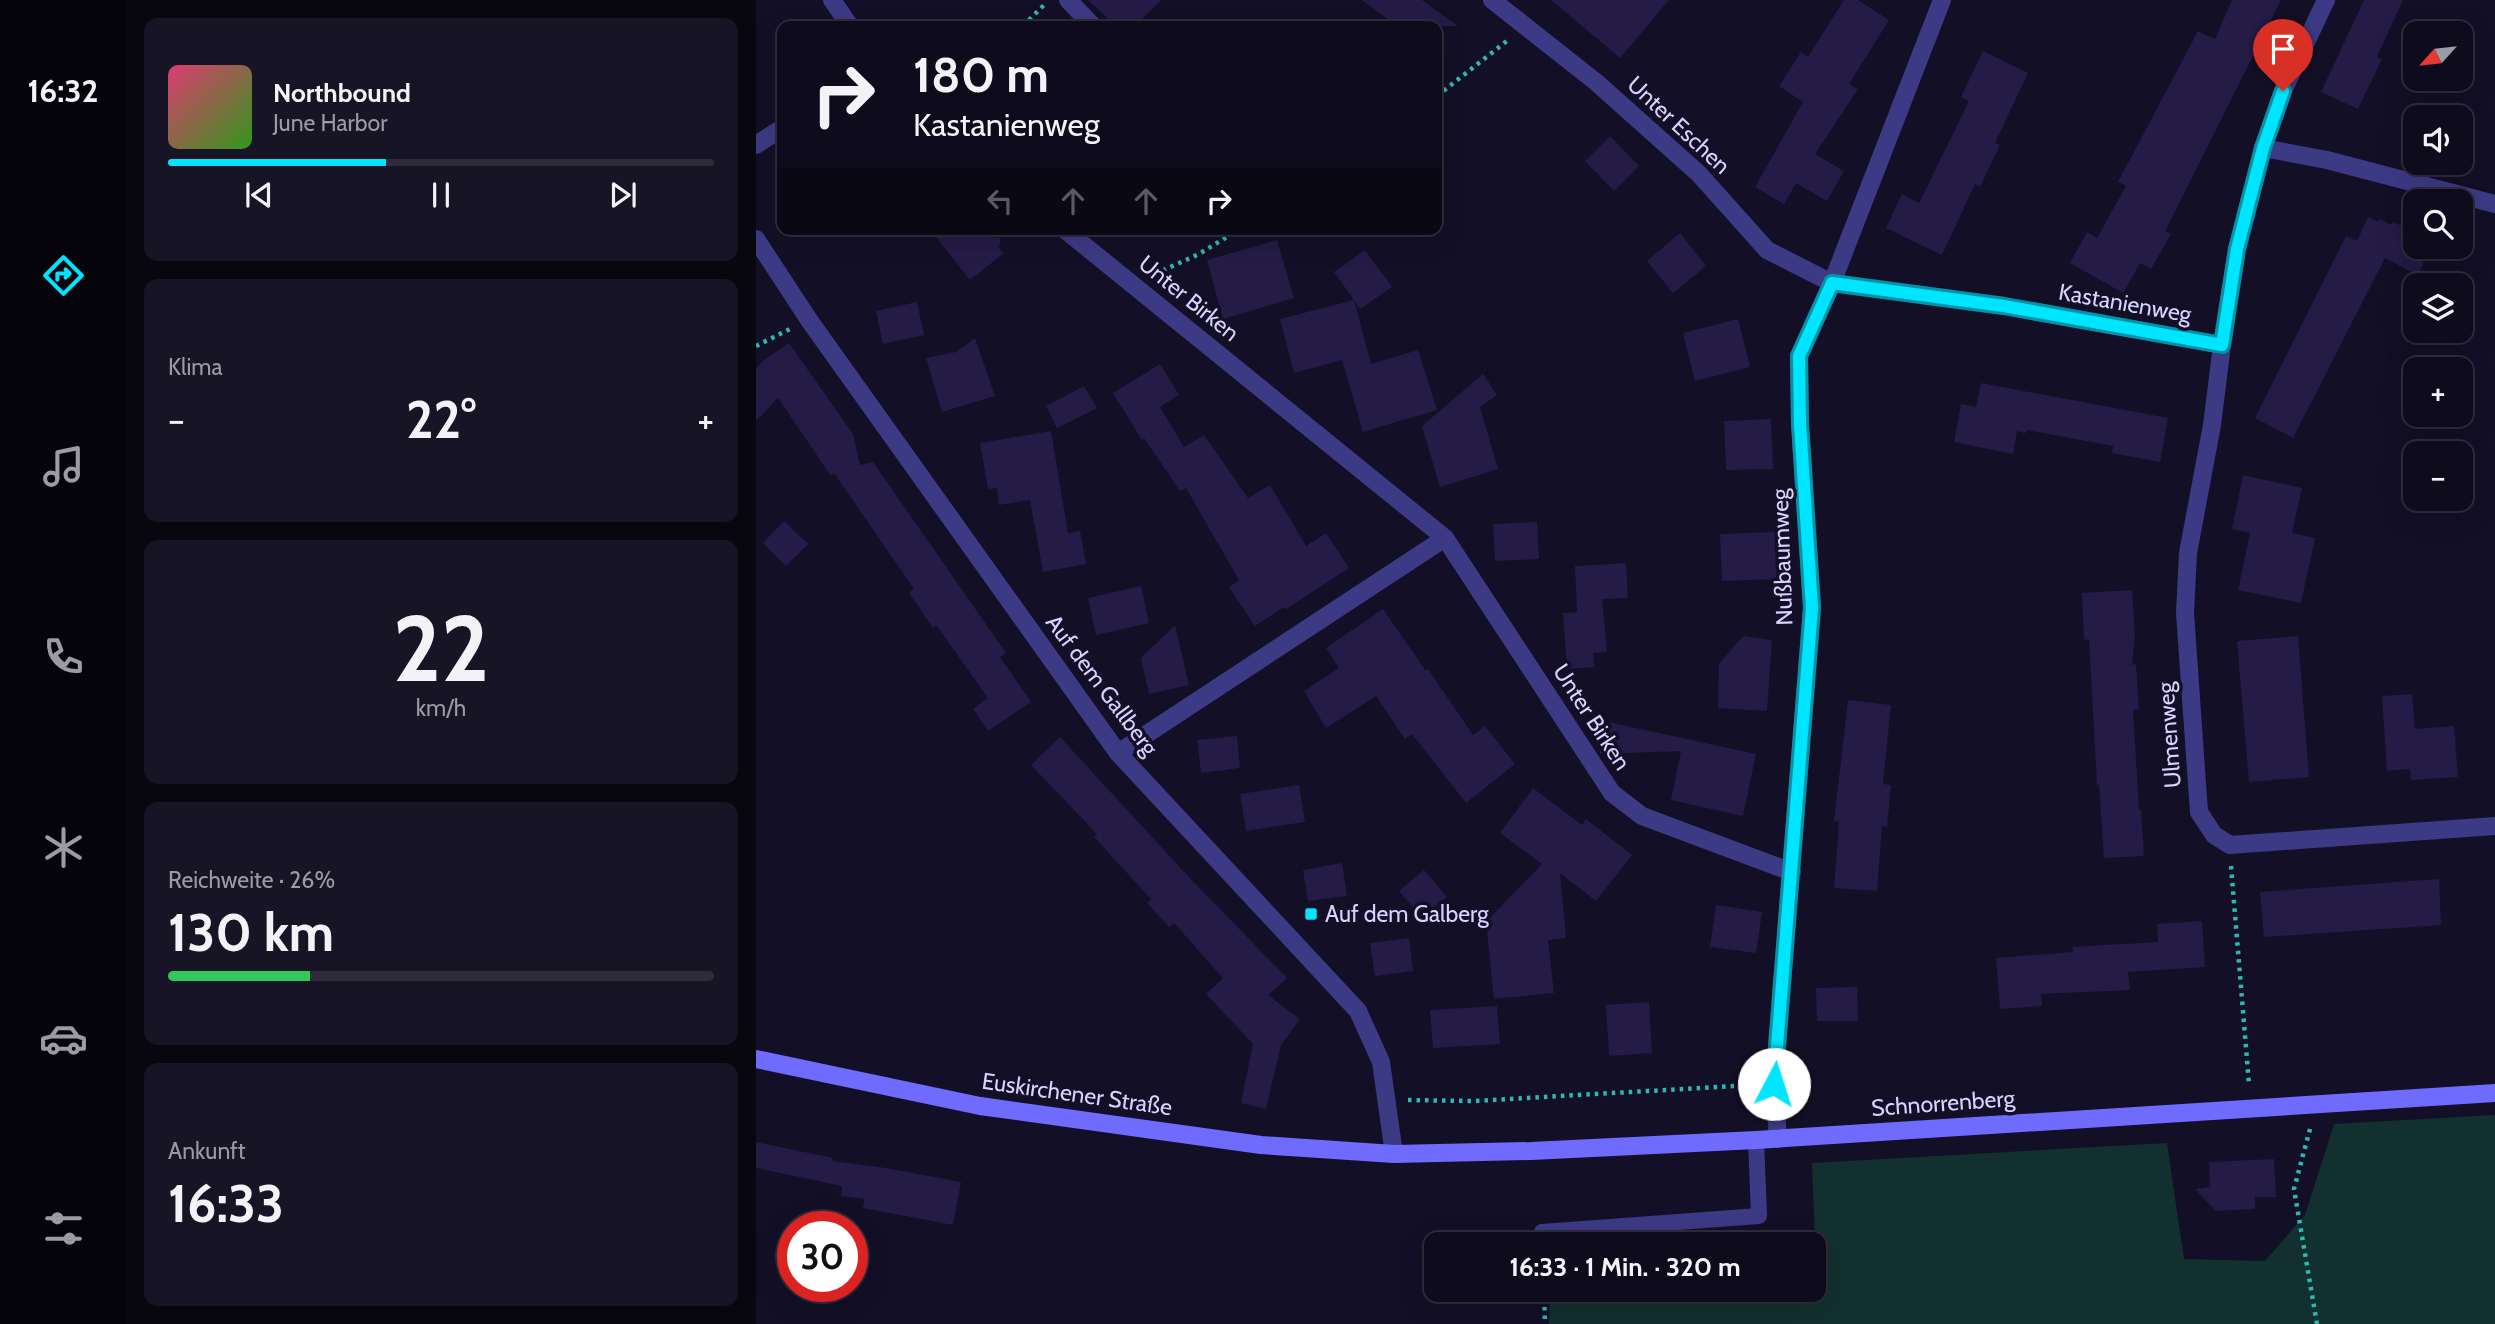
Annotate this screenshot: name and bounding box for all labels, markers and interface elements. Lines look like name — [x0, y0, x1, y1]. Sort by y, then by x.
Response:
pin — [2253, 19, 2313, 91]
north arrow — [2403, 21, 2473, 91]
map controls — [2403, 21, 2473, 511]
icon: arrive — [2264, 30, 2302, 68]
text: 180 m — [913, 45, 1049, 104]
icon: right — [798, 49, 889, 140]
street label: Unter Eschen — [1622, 70, 1736, 180]
text: 16:32 — [27, 71, 99, 110]
text: Northbound — [273, 77, 411, 109]
text: Kastanienweg — [913, 105, 1100, 144]
button: sound — [2403, 105, 2473, 175]
text: June Harbor — [273, 109, 387, 137]
icon: previous — [240, 176, 278, 214]
icon: pause — [422, 176, 460, 214]
icon: next — [604, 176, 642, 214]
icon: left — [981, 182, 1019, 220]
icon: ahead — [1054, 182, 1092, 220]
icon: ahead — [1127, 182, 1165, 220]
icon: right — [1200, 182, 1238, 220]
button: search — [2403, 189, 2473, 259]
street label: Unter Birken — [1133, 249, 1245, 347]
icon: directions — [39, 251, 88, 300]
button: layers — [2403, 273, 2473, 343]
street label: Kastanienweg — [2056, 278, 2194, 329]
text: Klima — [168, 353, 223, 381]
button: + — [2403, 357, 2473, 427]
text: 22° — [406, 388, 476, 451]
text: − — [168, 396, 185, 443]
text: + — [697, 396, 714, 443]
button: − — [2403, 441, 2473, 511]
icon: music — [39, 442, 88, 491]
street label: Nußbaumweg — [1766, 488, 1798, 626]
text: 22 — [393, 593, 489, 704]
street label: Auf dem Gallberg — [1040, 609, 1164, 761]
icon: phone — [39, 632, 88, 681]
street label: Unter Birken — [1547, 659, 1637, 775]
street label: Ulmenweg — [2151, 681, 2187, 789]
text: km/h — [416, 694, 466, 722]
icon: climate — [39, 823, 88, 872]
text: Reichweite · 26% — [168, 866, 335, 894]
place label: Auf dem Galberg — [1325, 900, 1489, 928]
text: 130 km — [168, 901, 334, 964]
marker: Auf dem Galberg — [1303, 906, 1319, 922]
icon: car — [39, 1014, 88, 1063]
position arrow — [1737, 1047, 1811, 1121]
street label: Euskirchener Straße — [980, 1067, 1174, 1121]
street label: Schnorrenberg — [1870, 1084, 2016, 1122]
text: Ankunft — [168, 1137, 246, 1165]
text: 16:33 — [168, 1172, 284, 1235]
icon: filters — [39, 1204, 88, 1253]
speed limit sign: 30 — [777, 1211, 868, 1302]
text: 16:33 · 1 Min. · 320 m — [1509, 1251, 1741, 1283]

